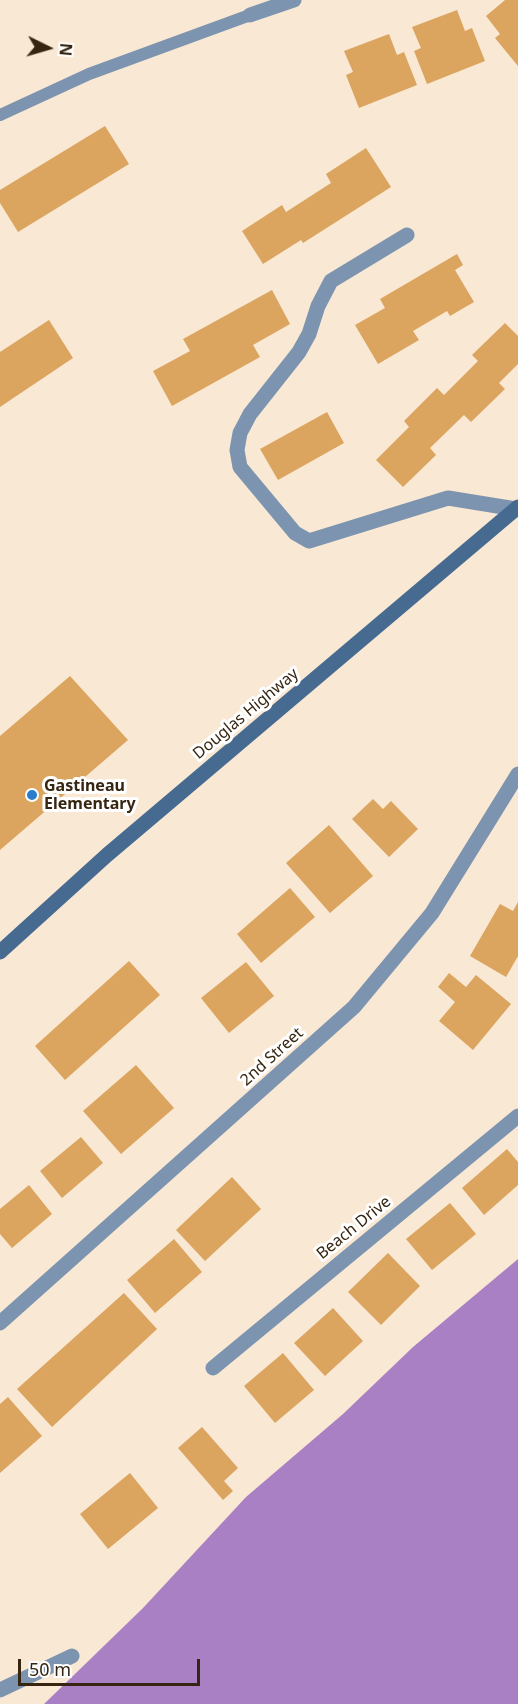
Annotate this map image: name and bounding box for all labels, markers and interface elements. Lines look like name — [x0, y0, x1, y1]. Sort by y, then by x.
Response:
north arrow — [18, 18, 78, 78]
text: N — [54, 42, 77, 57]
street label: Douglas Highway — [189, 664, 303, 764]
place label: Gastineau Elementary — [44, 776, 136, 814]
marker: Gastineau Elementary — [25, 788, 39, 802]
street label: 2nd Street — [237, 1024, 307, 1090]
street label: Beach Drive — [313, 1192, 395, 1264]
scale bar — [21, 1647, 202, 1685]
text: 50 m — [29, 1657, 71, 1681]

